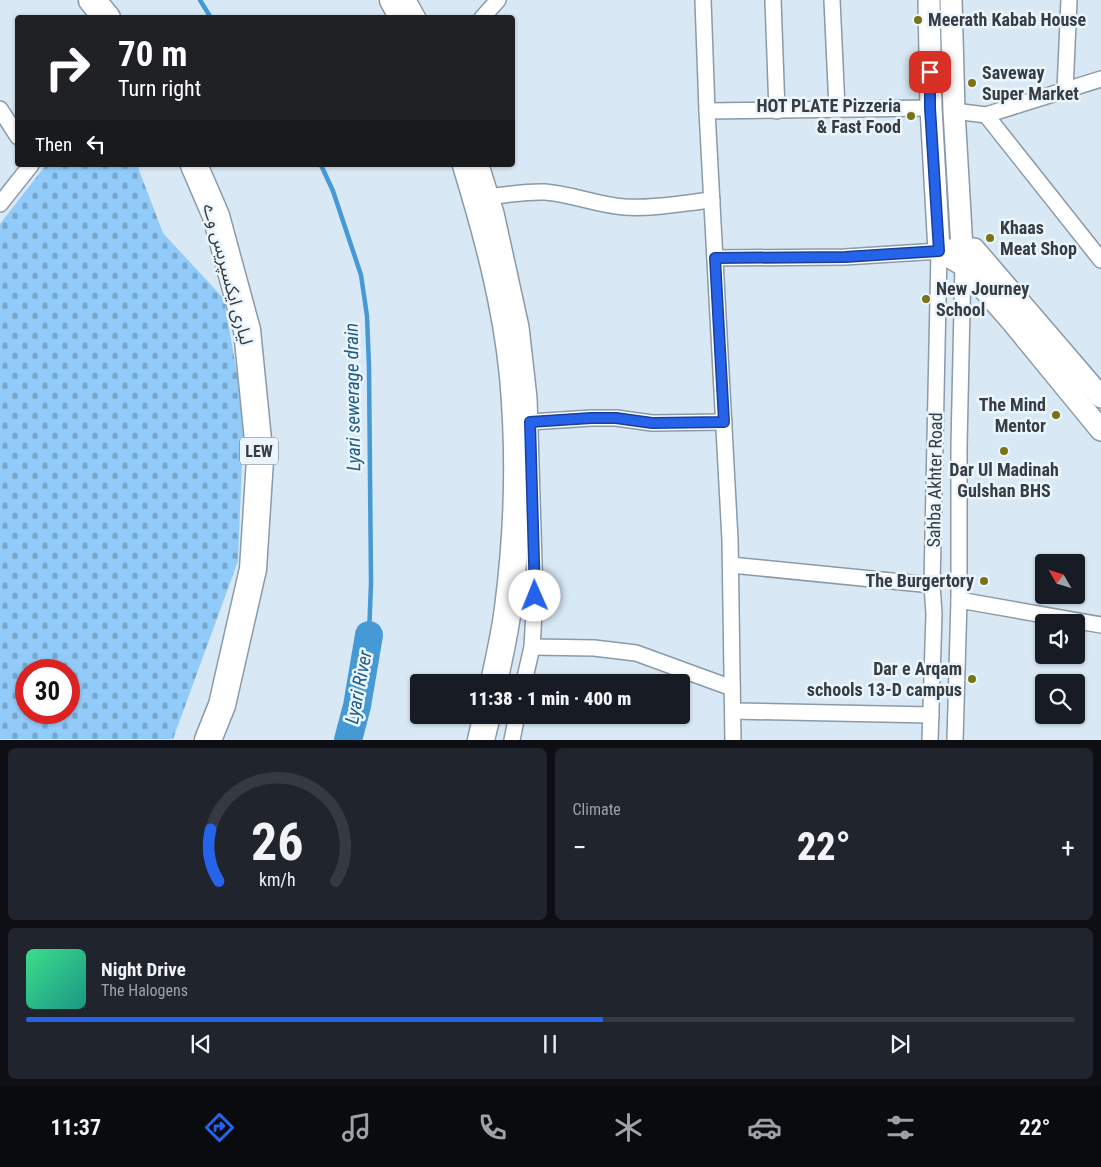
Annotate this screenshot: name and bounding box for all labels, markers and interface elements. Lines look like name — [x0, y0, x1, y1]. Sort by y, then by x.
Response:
place label: Meerath Kabab House — [928, 9, 1086, 30]
marker: Meerath Kabab House — [912, 14, 924, 26]
text: 70 m — [118, 34, 187, 75]
icon: right — [35, 35, 100, 100]
pin — [909, 51, 951, 93]
icon: arrive — [916, 58, 944, 86]
place label: Saveway Super Market — [982, 62, 1079, 104]
text: Turn right — [118, 76, 201, 101]
marker: Saveway Super Market — [966, 77, 978, 89]
place label: HOT PLATE Pizzeria & Fast Food — [756, 95, 901, 137]
marker: HOT PLATE Pizzeria & Fast Food — [905, 110, 917, 122]
icon: left — [82, 130, 110, 158]
text: Then — [35, 133, 72, 156]
street label: لیاری ایکسپریس وے — [198, 201, 257, 347]
place label: Khaas Meat Shop — [1000, 217, 1077, 259]
marker: Khaas Meat Shop — [984, 232, 996, 244]
place label: New Journey School — [936, 278, 1029, 320]
marker: New Journey School — [920, 293, 932, 305]
water label: Lyari sewerage drain — [340, 323, 365, 471]
place label: The Mind Mentor — [979, 394, 1046, 436]
marker: The Mind Mentor — [1050, 409, 1062, 421]
street label: Sahba Akhter Road — [923, 412, 946, 548]
road number: LEW — [240, 438, 278, 464]
marker: Dar Ul Madinah Gulshan BHS — [998, 445, 1010, 457]
place label: Dar Ul Madinah Gulshan BHS — [949, 459, 1059, 501]
north arrow — [1035, 554, 1085, 604]
map controls — [1035, 554, 1085, 724]
position arrow — [508, 569, 560, 621]
place label: The Burgertory — [865, 570, 974, 591]
marker: The Burgertory — [978, 575, 990, 587]
button: sound — [1035, 614, 1085, 664]
water label: Lyari River — [340, 648, 377, 726]
place label: Dar e Arqam schools 13-D campus — [807, 658, 962, 700]
speed limit sign: 30 — [15, 659, 80, 724]
marker: Dar e Arqam schools 13-D campus — [966, 673, 978, 685]
button: search — [1035, 674, 1085, 724]
text: 11:38 · 1 min · 400 m — [469, 687, 631, 710]
text: Climate — [573, 800, 621, 819]
text: 26 — [251, 812, 304, 873]
text: 22° — [797, 825, 851, 869]
text: − — [573, 831, 587, 864]
text: + — [1061, 831, 1075, 864]
text: km/h — [259, 869, 296, 890]
text: Night Drive — [101, 958, 186, 981]
text: The Halogens — [101, 981, 188, 1000]
icon: previous — [187, 1030, 215, 1058]
icon: pause — [536, 1030, 564, 1058]
icon: next — [886, 1030, 914, 1058]
icon: directions — [202, 1110, 237, 1145]
icon: music — [339, 1110, 374, 1145]
icon: phone — [475, 1110, 510, 1145]
icon: climate — [611, 1110, 646, 1145]
icon: car — [747, 1110, 782, 1145]
icon: filters — [883, 1110, 918, 1145]
text: 11:37 — [51, 1115, 101, 1140]
text: 22° — [1020, 1115, 1050, 1140]

